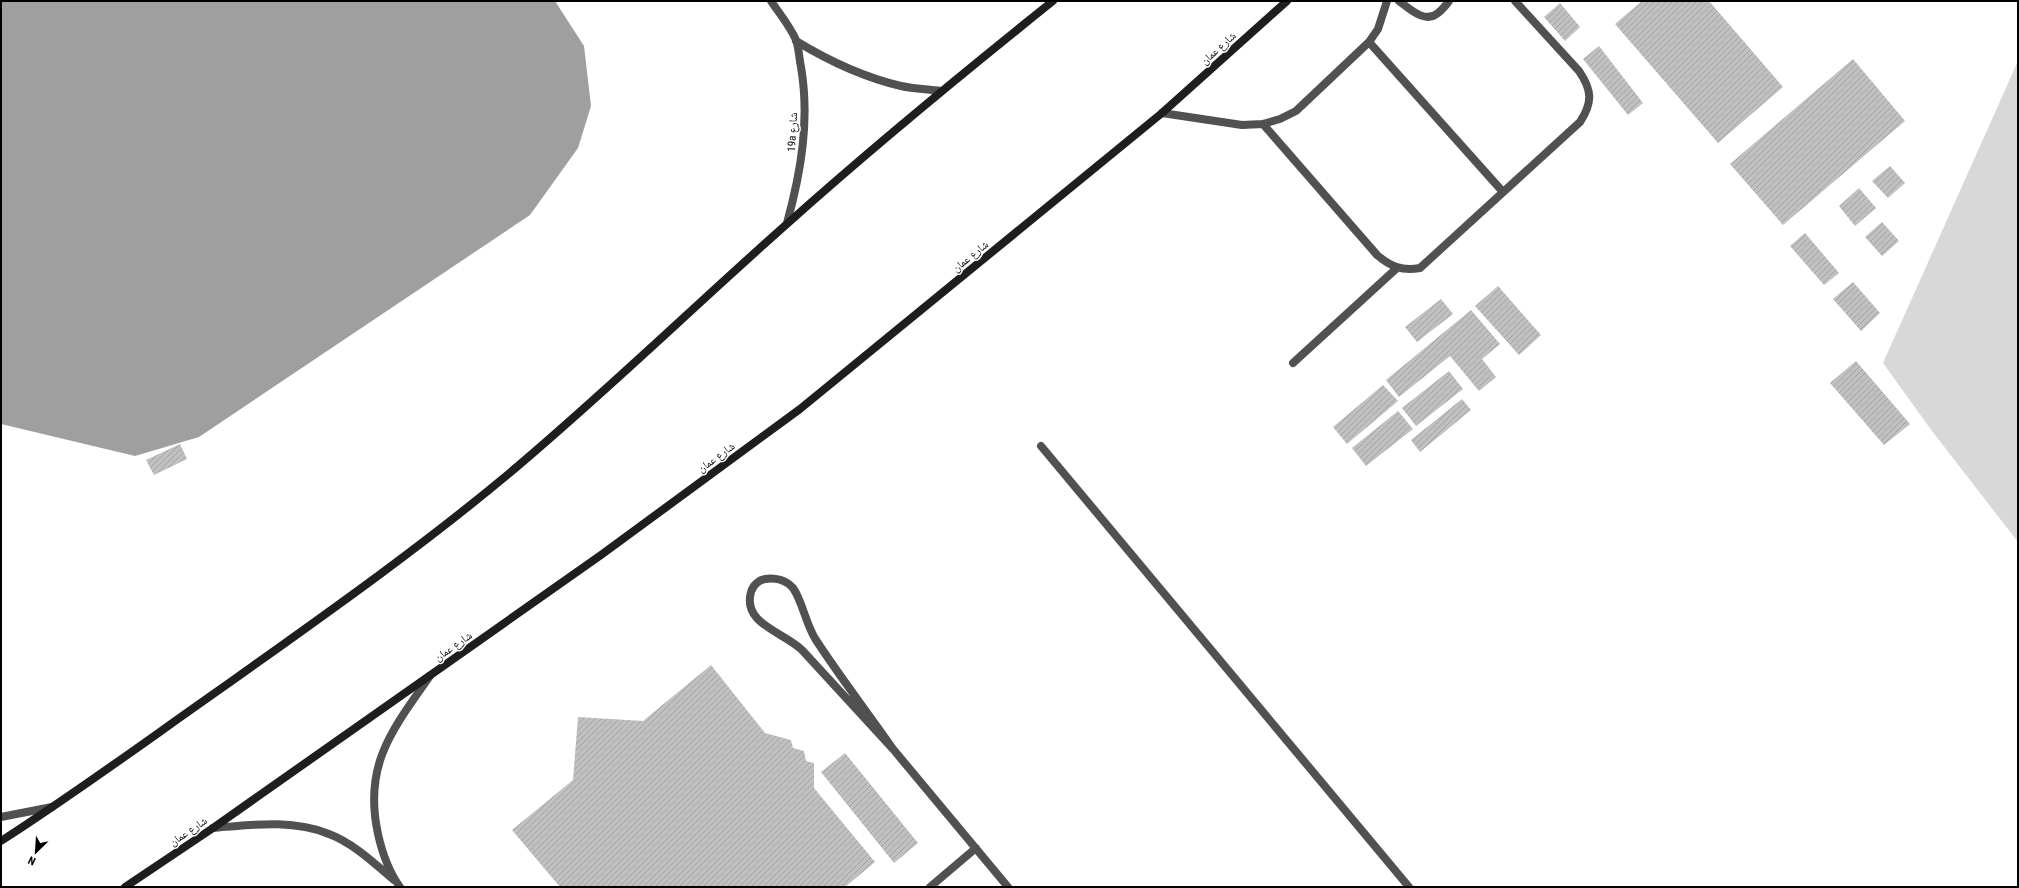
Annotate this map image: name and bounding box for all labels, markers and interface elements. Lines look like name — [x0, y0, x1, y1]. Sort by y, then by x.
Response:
street label: شارع عمان — [1198, 29, 1239, 68]
street label: 19a شارع — [785, 112, 800, 152]
street label: شارع عمان — [950, 238, 991, 275]
street label: شارع عمان — [695, 440, 737, 475]
street label: شارع عمان — [432, 629, 475, 664]
street label: شارع عمان — [167, 814, 210, 849]
north arrow — [16, 832, 56, 872]
text: N — [26, 853, 38, 868]

